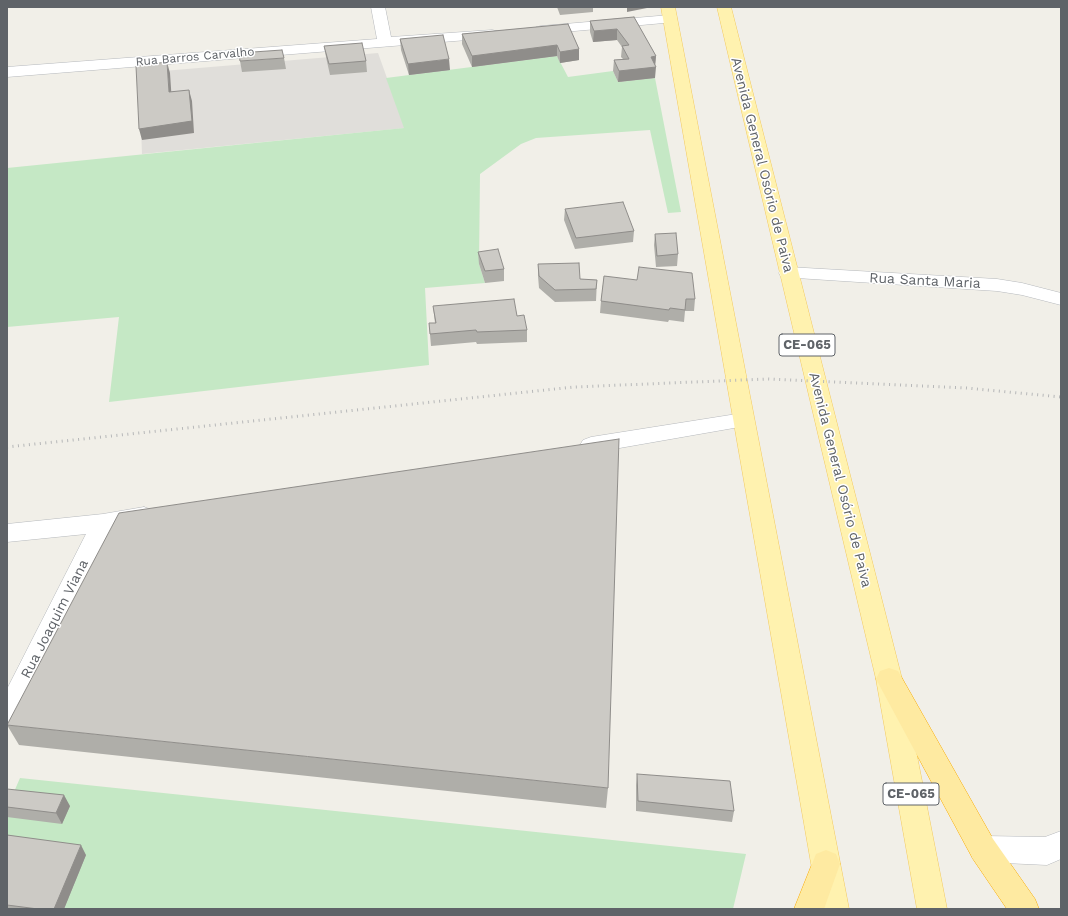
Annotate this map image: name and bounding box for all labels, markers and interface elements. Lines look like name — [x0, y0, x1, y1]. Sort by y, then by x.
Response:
street label: Rua Barros Carvalho — [135, 45, 255, 69]
street label: Avenida General Osório de Paiva — [727, 56, 797, 274]
street label: Rua Santa Maria — [869, 270, 981, 292]
road number: CE-065 — [779, 334, 835, 356]
street label: Avenida General Osório de Paiva — [805, 371, 875, 589]
street label: Rua Joaquim Viana — [18, 557, 92, 681]
road number: CE-065 — [883, 783, 939, 805]

